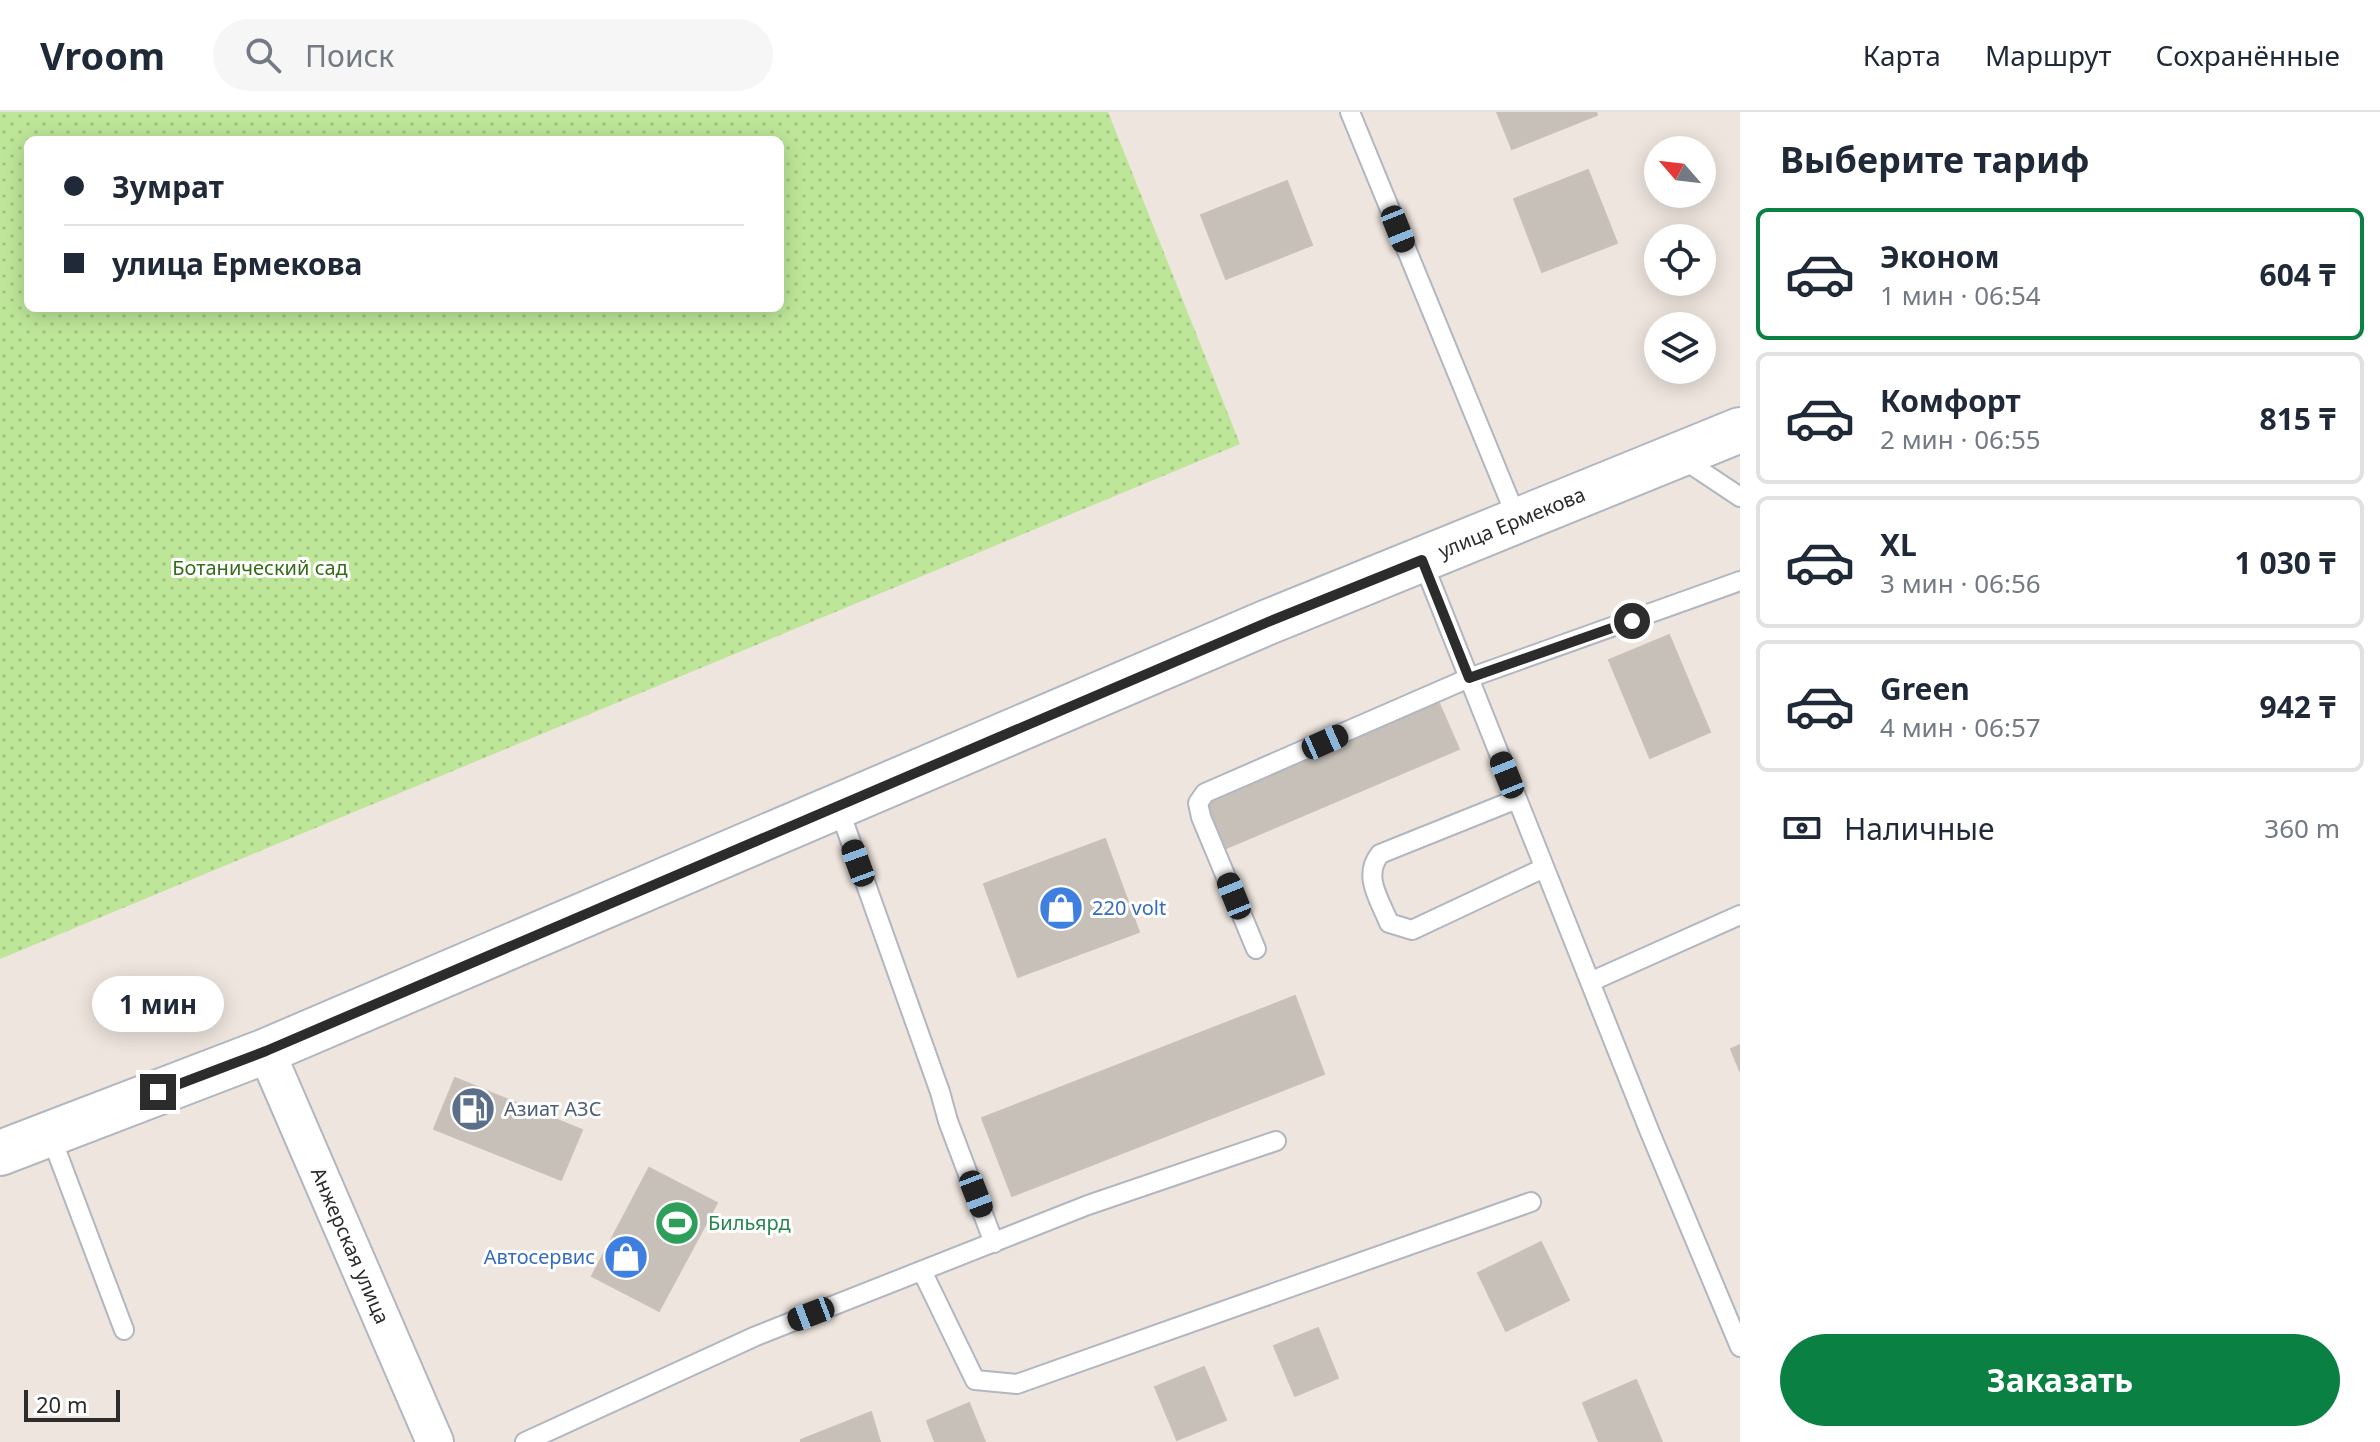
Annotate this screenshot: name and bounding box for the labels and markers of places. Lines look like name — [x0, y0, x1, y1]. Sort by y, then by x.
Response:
shop icon: 220 volt — [1037, 884, 1085, 932]
place label: 220 volt — [1092, 894, 1166, 921]
fuel station icon: Азиат АЗС — [449, 1085, 497, 1133]
place label: Азиат АЗС — [504, 1095, 601, 1122]
sports icon: Бильярд — [653, 1199, 701, 1247]
place label: Бильярд — [708, 1209, 791, 1236]
shop icon: Автосервис — [602, 1233, 650, 1281]
place label: Автосервис — [484, 1243, 595, 1270]

